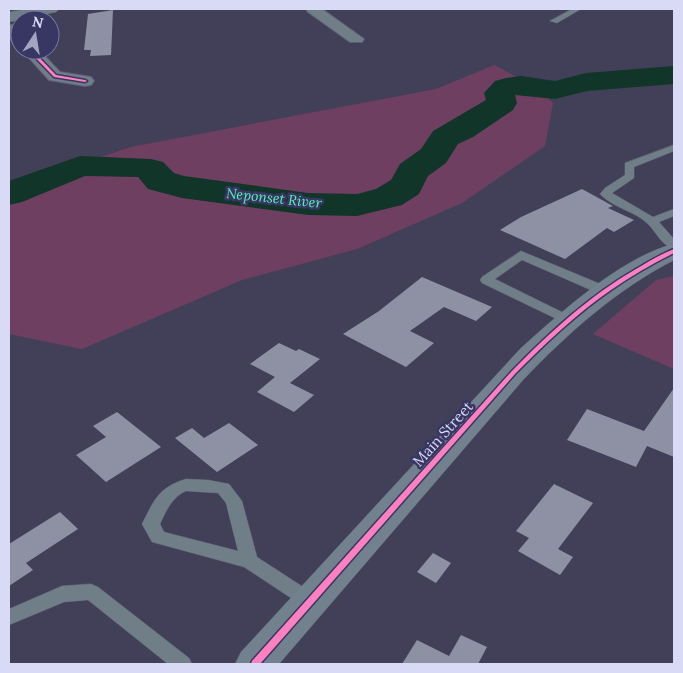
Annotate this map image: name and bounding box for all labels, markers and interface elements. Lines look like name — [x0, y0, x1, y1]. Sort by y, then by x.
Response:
north arrow — [10, 10, 60, 60]
text: N — [31, 12, 45, 32]
water label: Neponset River — [225, 184, 323, 212]
street label: Main Street — [408, 397, 477, 470]

